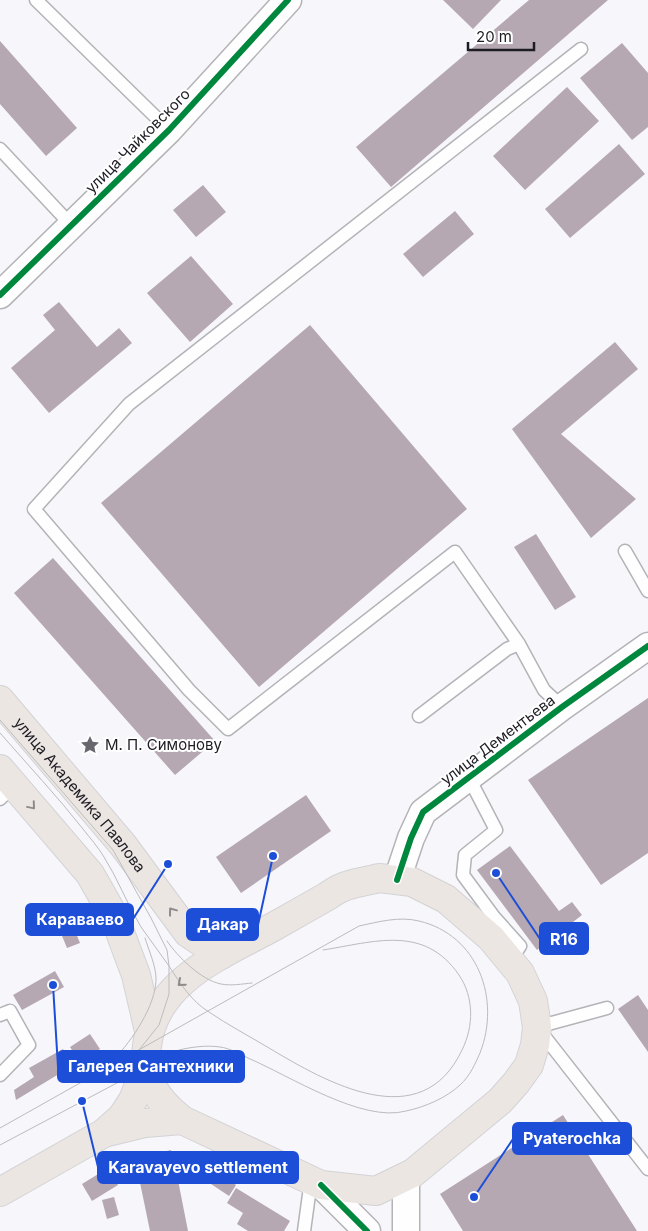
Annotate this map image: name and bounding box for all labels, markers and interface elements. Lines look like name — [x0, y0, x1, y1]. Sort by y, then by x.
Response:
scale bar — [468, 20, 534, 52]
text: 20 m — [476, 27, 512, 46]
street label: улица Чайковского — [81, 84, 194, 197]
street label: улица Дементьева — [437, 690, 559, 789]
street label: улица Академика Павлова — [10, 713, 150, 876]
place icon: М. П. Симонову — [79, 734, 101, 756]
place label: М. П. Симонову — [105, 735, 222, 754]
one-way arrow — [26, 800, 34, 809]
callout: Караваево — [26, 904, 133, 935]
one-way arrow — [169, 907, 178, 917]
text: Караваево — [36, 909, 124, 929]
callout: Дакар — [187, 909, 258, 940]
text: Дакар — [197, 914, 249, 934]
callout: R16 — [540, 923, 588, 954]
text: R16 — [550, 929, 578, 949]
one-way arrow — [177, 977, 186, 986]
callout: Галерея Сантехники — [58, 1051, 244, 1082]
text: Галерея Сантехники — [68, 1056, 234, 1076]
callout: Pyaterochka — [513, 1123, 631, 1154]
text: Pyaterochka — [523, 1128, 621, 1148]
callout: Karavayevo settlement — [98, 1152, 298, 1183]
text: Karavayevo settlement — [108, 1157, 288, 1177]

